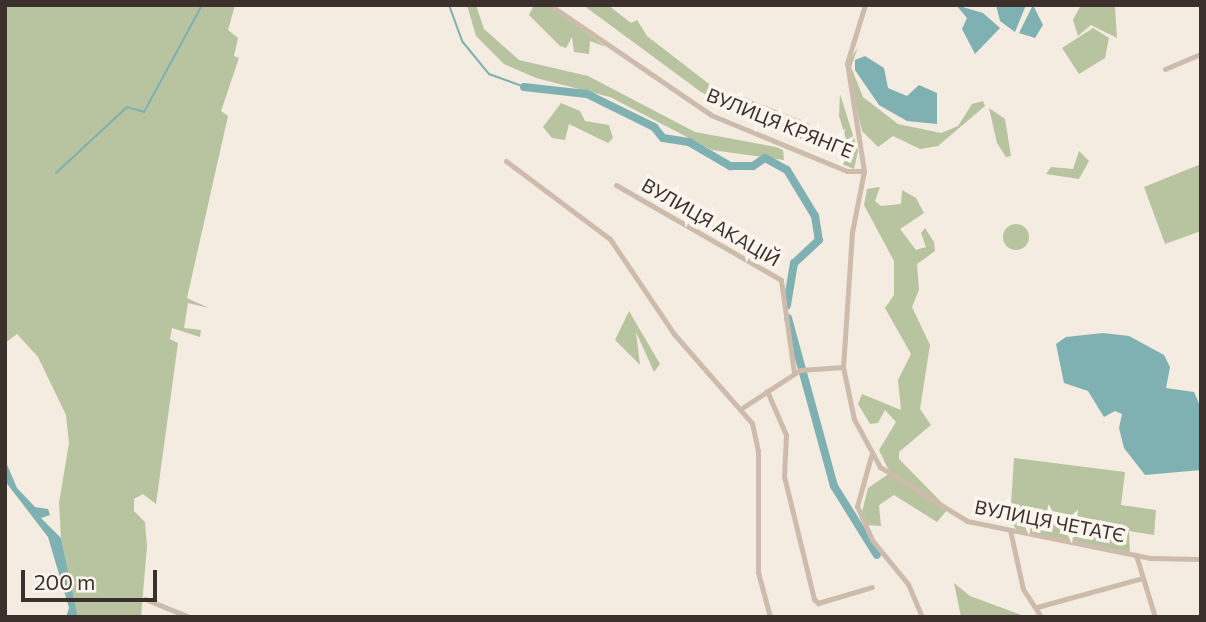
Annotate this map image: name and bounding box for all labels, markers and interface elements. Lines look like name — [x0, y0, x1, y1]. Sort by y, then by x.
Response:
street label: ВУЛИЦЯ КРЯНГЕ — [703, 83, 857, 163]
street label: ВУЛИЦЯ АКАЦІЙ — [638, 173, 784, 271]
street label: ВУЛИЦЯ ЧЕТАТЄ — [973, 495, 1127, 547]
scale bar — [24, 556, 161, 600]
text: 200 m — [34, 569, 95, 594]

